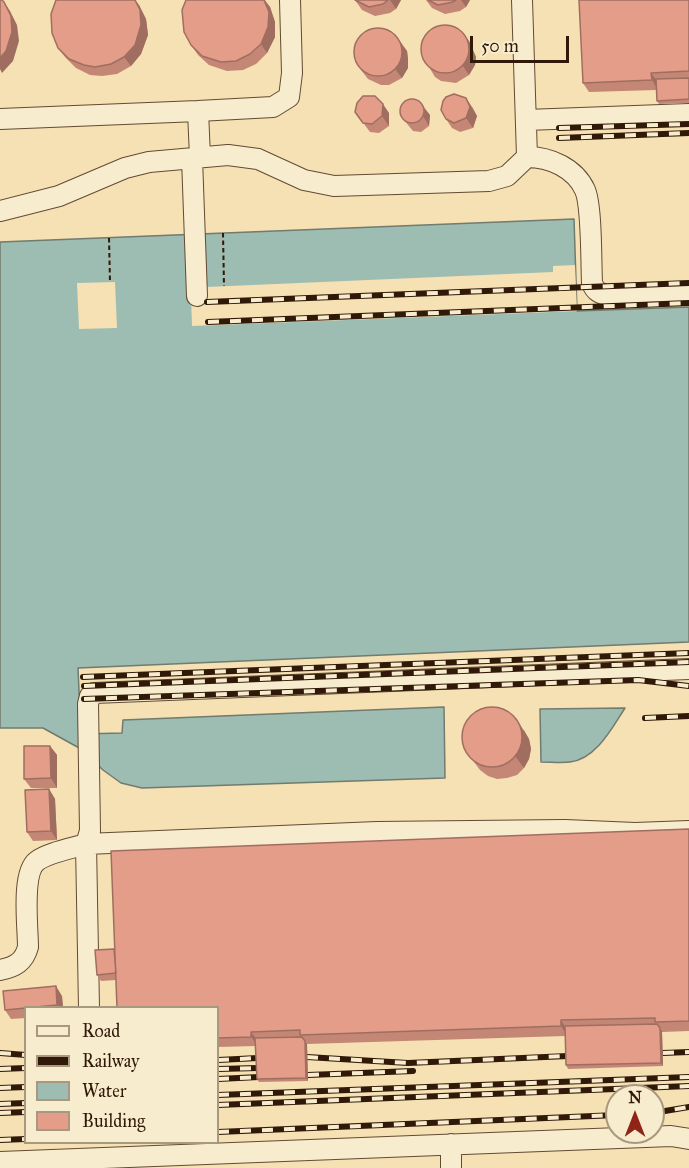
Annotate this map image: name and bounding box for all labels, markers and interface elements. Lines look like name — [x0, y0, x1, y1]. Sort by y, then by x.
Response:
scale bar — [473, 24, 572, 62]
text: 50 m — [481, 35, 519, 57]
legend — [24, 1006, 219, 1144]
text: Road — [82, 1020, 120, 1042]
text: Railway — [82, 1050, 139, 1072]
text: Water — [82, 1080, 126, 1102]
north arrow — [605, 1084, 665, 1144]
text: N — [628, 1088, 642, 1107]
text: Building — [82, 1110, 145, 1132]

